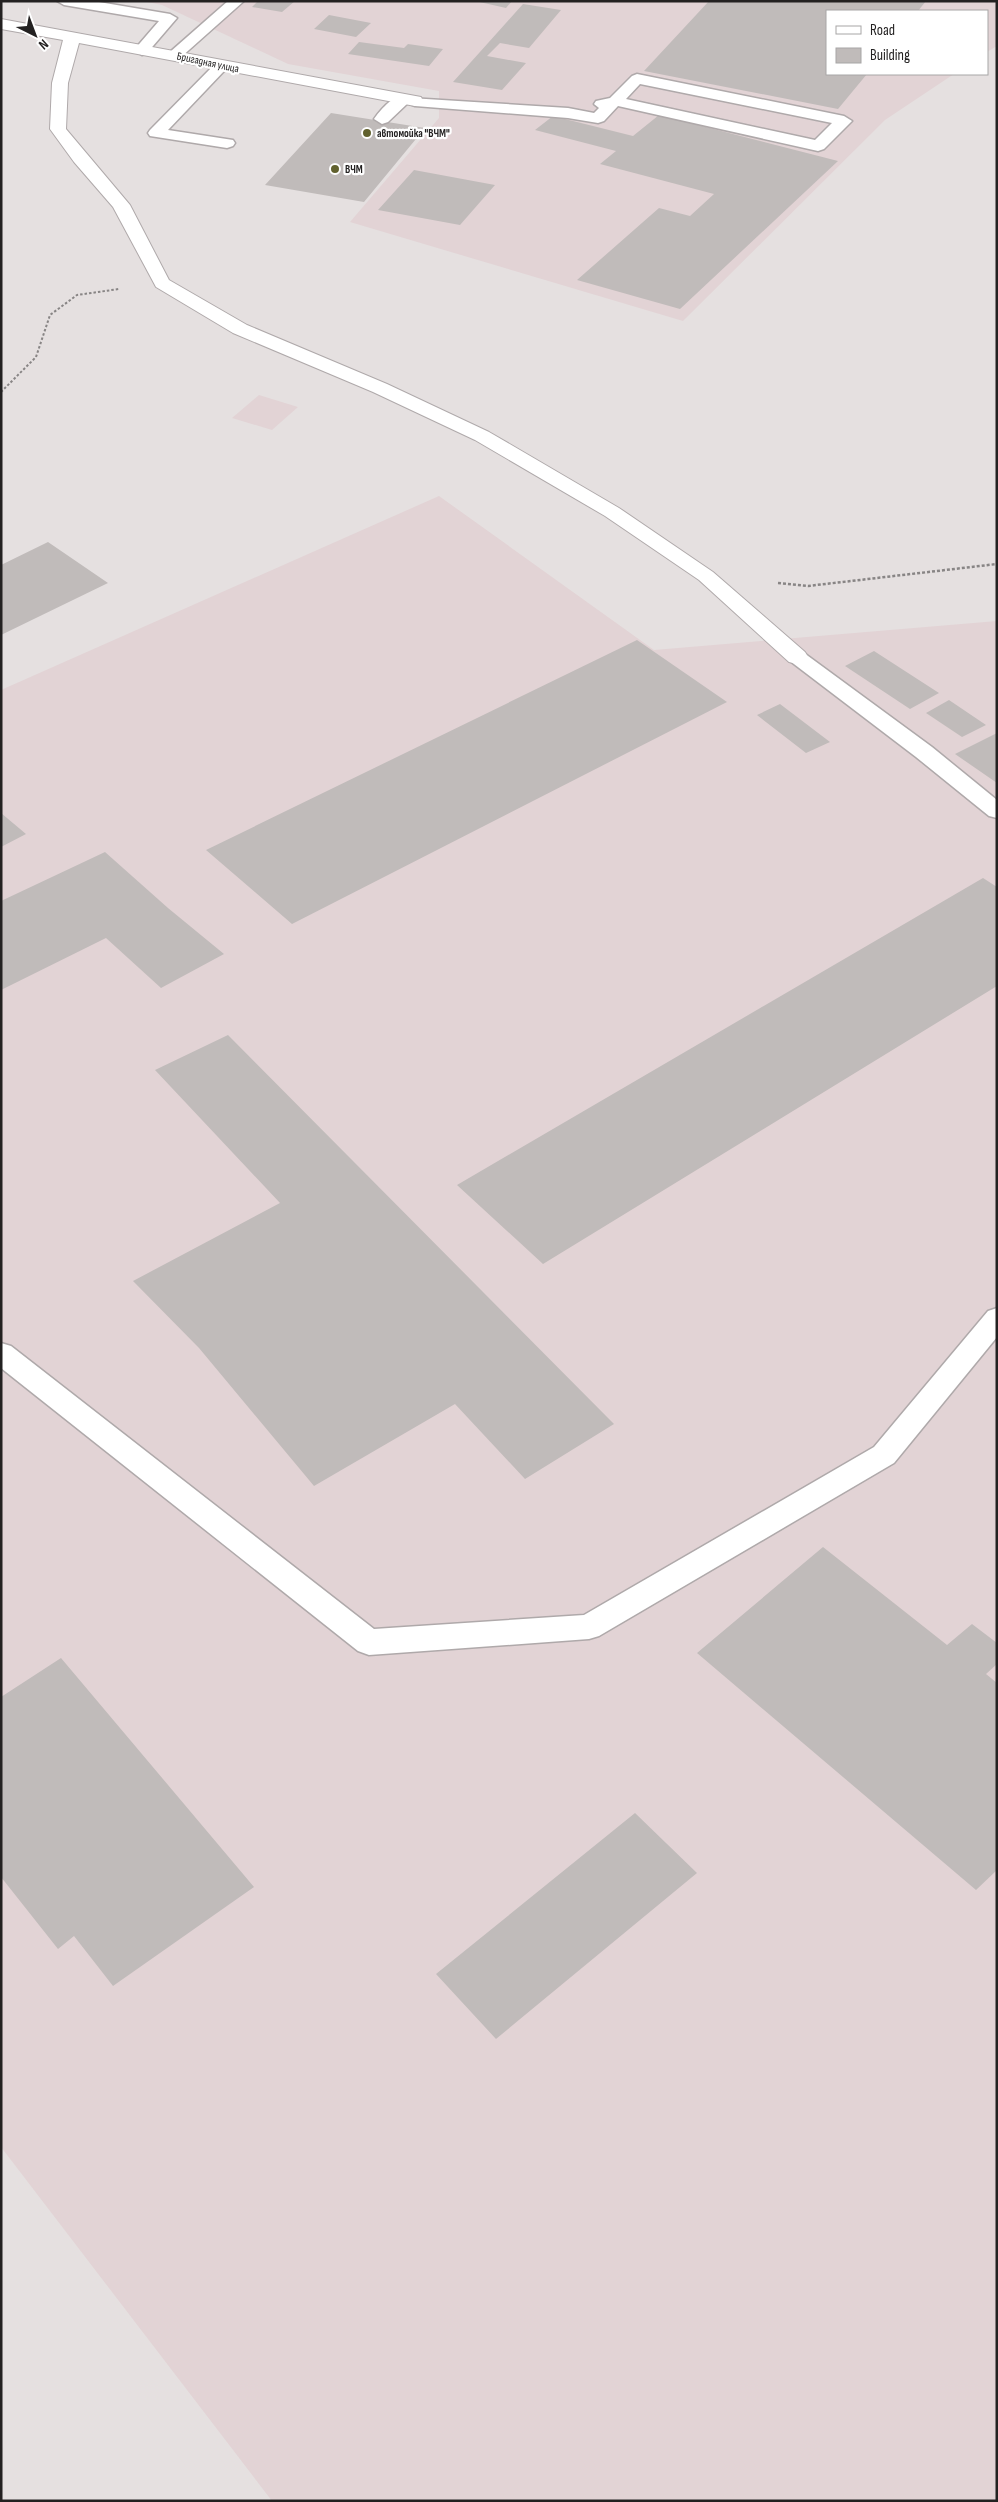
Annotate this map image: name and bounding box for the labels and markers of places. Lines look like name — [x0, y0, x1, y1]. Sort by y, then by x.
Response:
marker: автомойка "ВЧМ" — [361, 127, 373, 139]
place label: автомойка "ВЧМ" — [377, 127, 450, 140]
marker: ВЧМ — [329, 163, 341, 175]
place label: ВЧМ — [345, 163, 363, 176]

